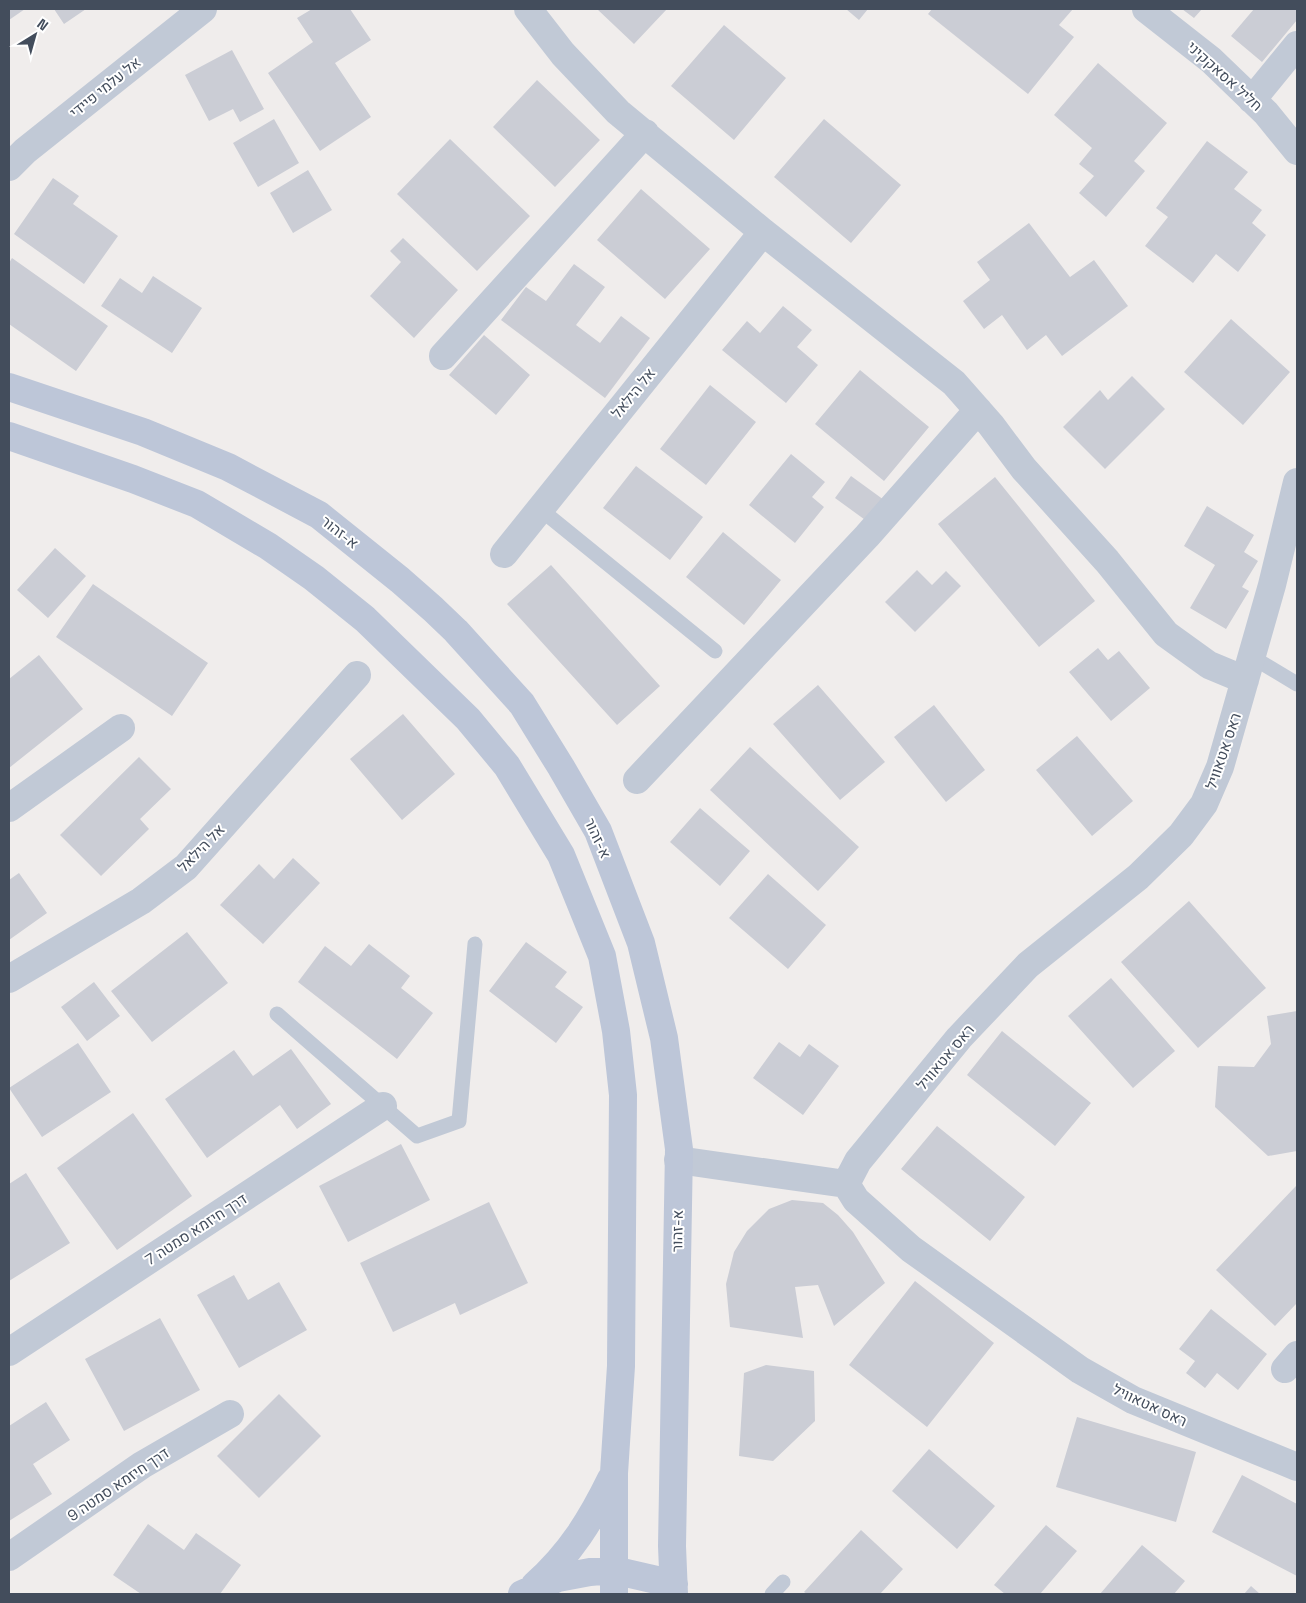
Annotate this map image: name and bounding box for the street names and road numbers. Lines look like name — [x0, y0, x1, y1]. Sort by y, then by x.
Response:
street label: חליל אסאקקיני — [1183, 37, 1267, 115]
street label: אל עלמי פיידי — [66, 52, 144, 122]
street label: אל הילאל — [607, 364, 659, 422]
street label: א-זהור — [317, 511, 363, 553]
street label: ראס אטאוויל — [1201, 710, 1245, 792]
street label: א-זהור — [581, 815, 615, 861]
street label: אל הילאל — [173, 820, 229, 876]
street label: ראס אטאוויל — [912, 1020, 978, 1094]
street label: דרך חיזמא סמטה 7 — [141, 1189, 251, 1269]
street label: א-זהור — [667, 1210, 687, 1252]
street label: ראס אטאוויל — [1110, 1379, 1190, 1431]
street label: דרך חיזמא סמטה 9 — [64, 1443, 173, 1525]

